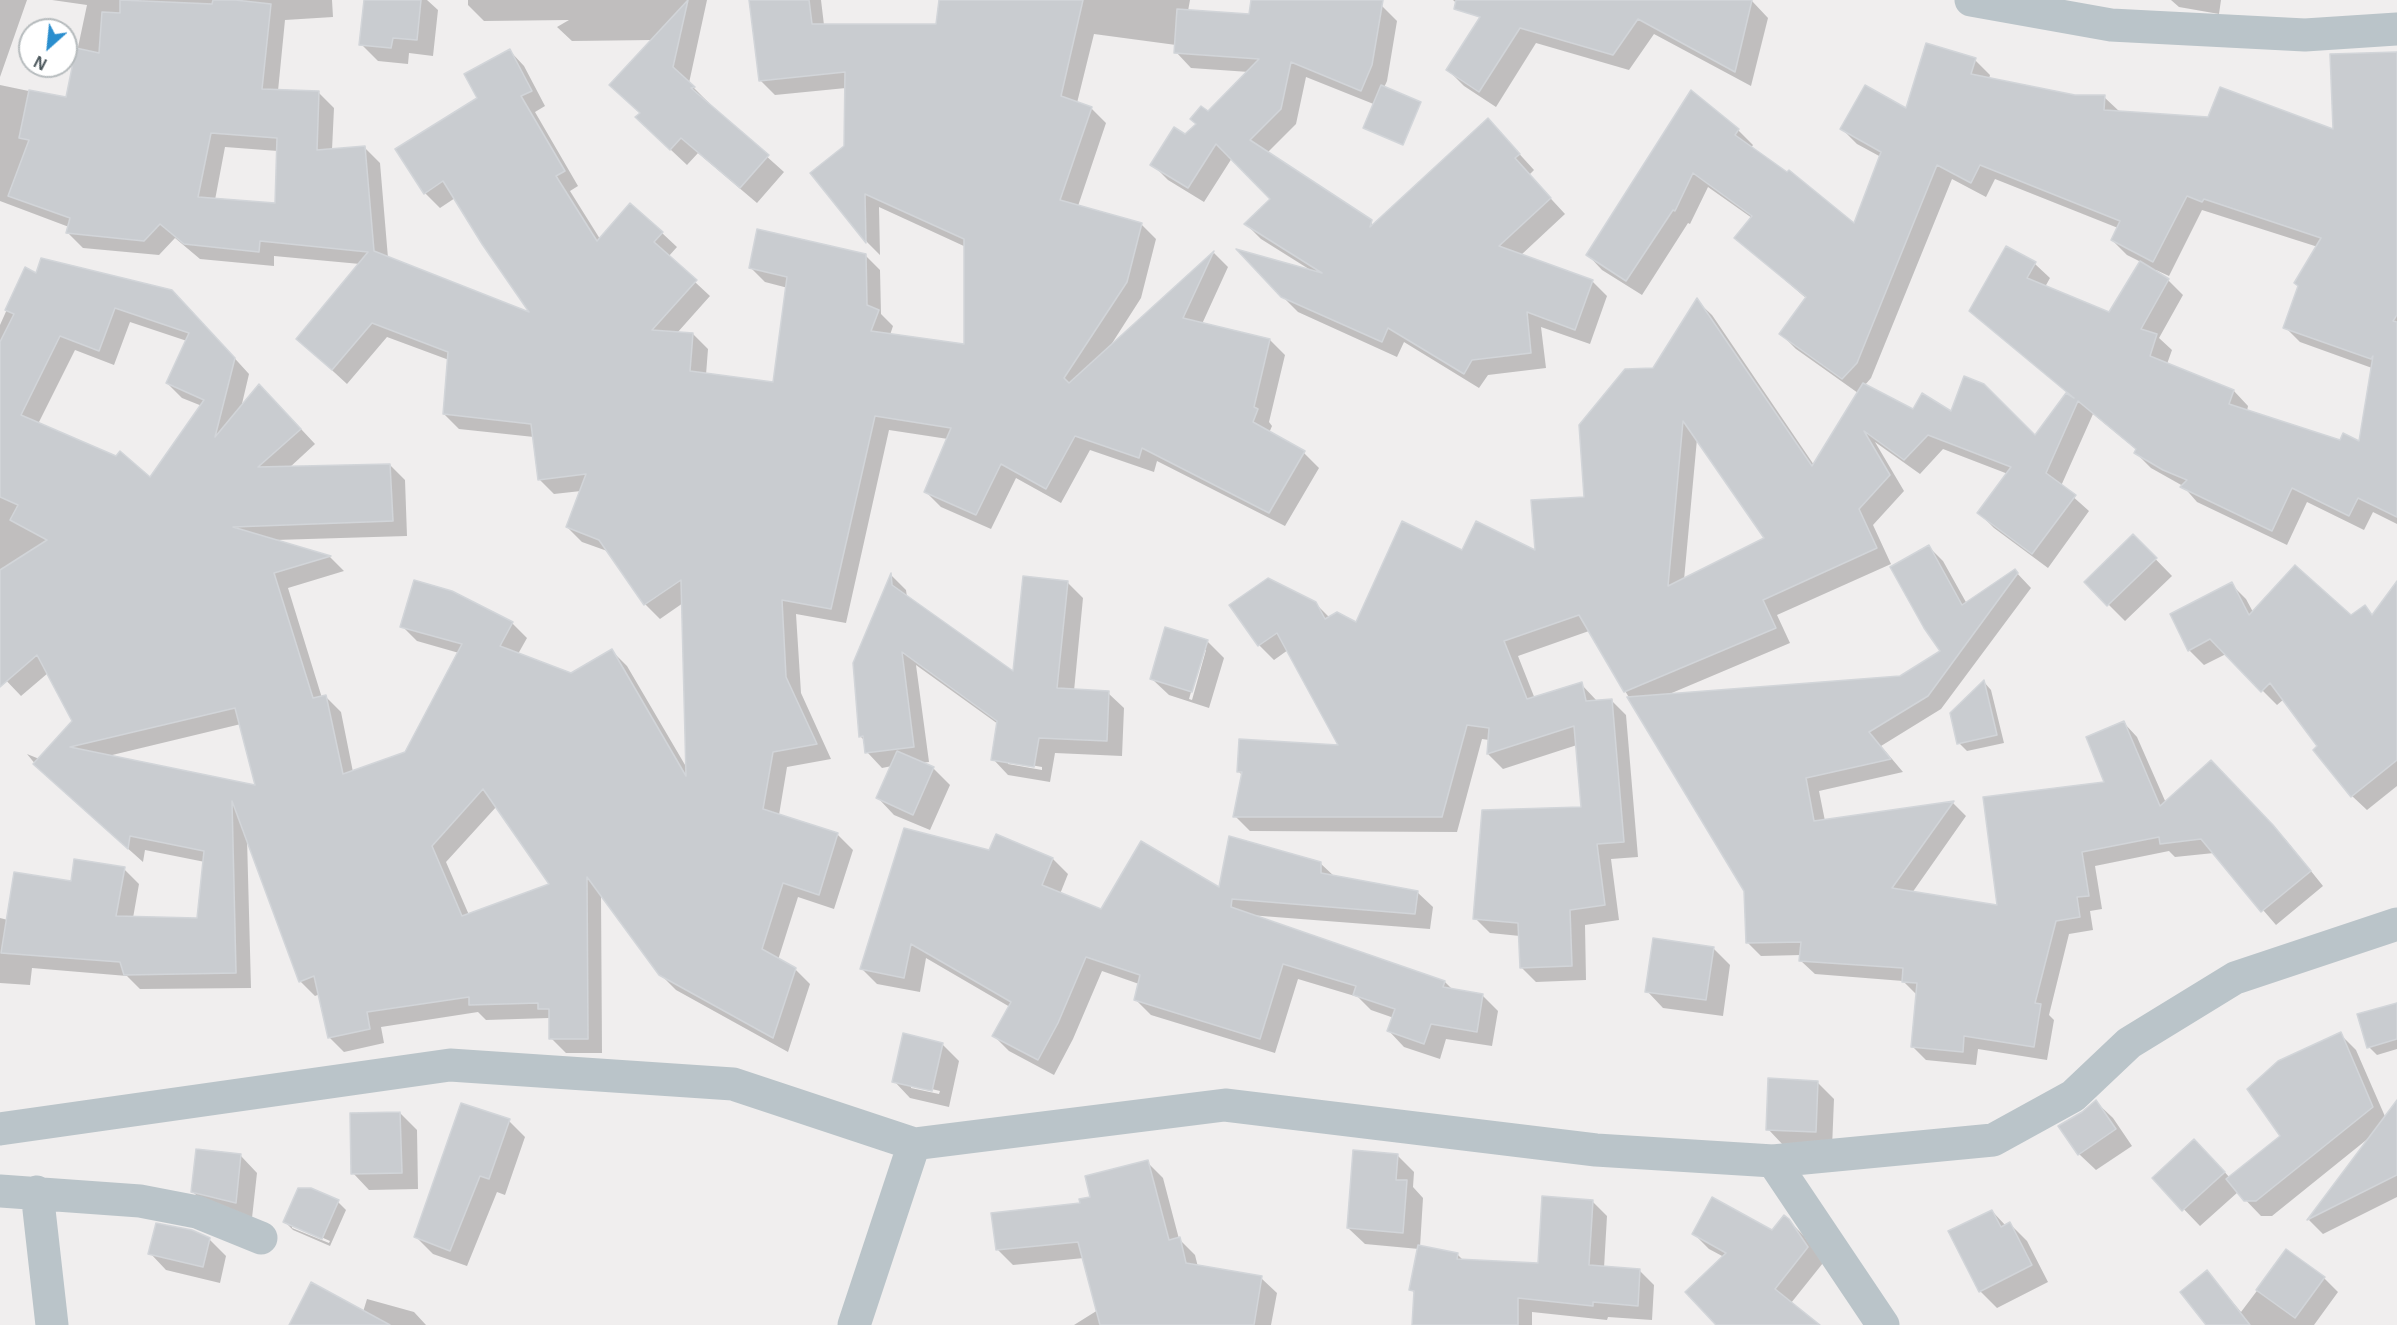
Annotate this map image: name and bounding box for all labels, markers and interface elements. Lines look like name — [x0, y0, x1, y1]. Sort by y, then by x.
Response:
north arrow — [18, 18, 78, 78]
text: N — [31, 53, 50, 73]

